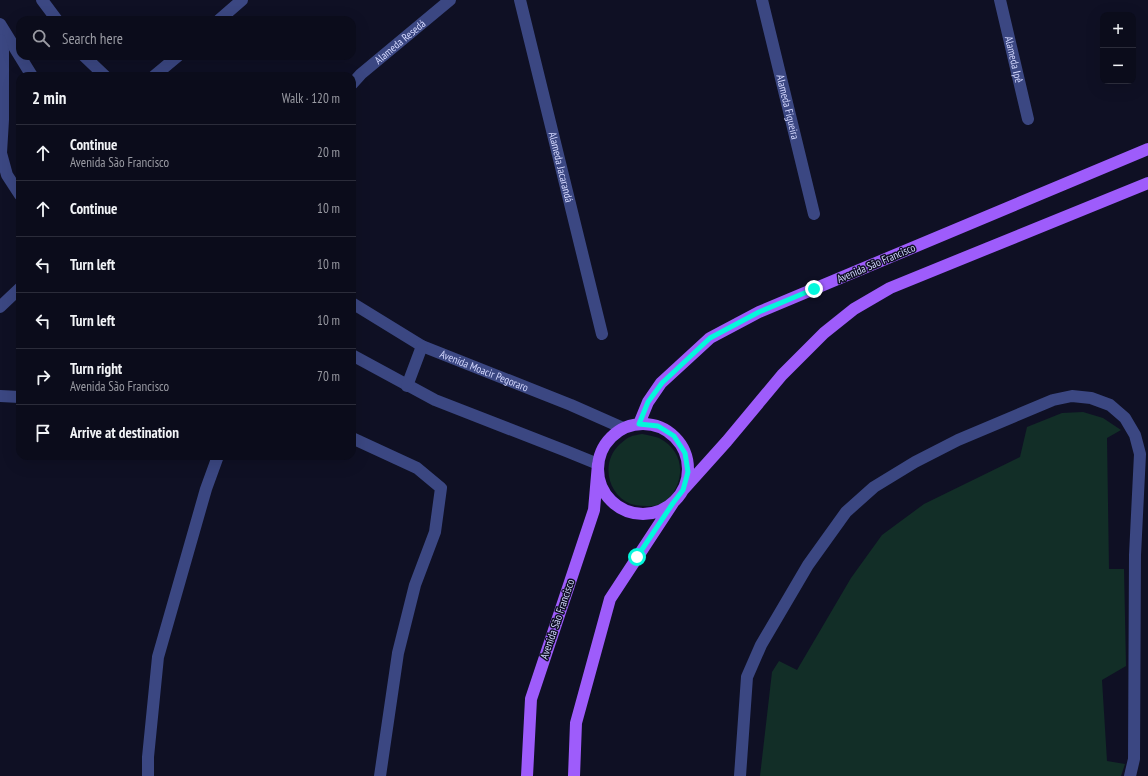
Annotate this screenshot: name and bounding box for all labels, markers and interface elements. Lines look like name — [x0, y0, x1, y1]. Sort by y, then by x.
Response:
map controls — [1100, 12, 1136, 84]
button: + — [1100, 12, 1136, 48]
search box — [16, 16, 356, 60]
street label: Alameda Resedá — [371, 16, 428, 67]
icon: search — [30, 27, 52, 49]
text: Search here — [62, 29, 123, 48]
street label: Alameda Ipê — [1002, 35, 1026, 84]
button: − — [1100, 48, 1136, 84]
street label: Alameda Figueira — [773, 73, 803, 141]
text: 2 min — [32, 87, 66, 109]
text: Walk · 120 m — [282, 90, 340, 107]
street label: Alameda Jacarandá — [546, 130, 576, 204]
text: Continue — [70, 135, 117, 154]
icon: ahead — [32, 142, 54, 164]
text: 20 m — [317, 144, 340, 161]
text: Avenida São Francisco — [70, 154, 169, 171]
icon: ahead — [32, 198, 54, 220]
text: Continue — [70, 199, 117, 218]
text: 10 m — [317, 200, 340, 217]
street label: Avenida São Francisco — [835, 240, 918, 286]
icon: left — [32, 254, 54, 276]
text: Turn left — [70, 255, 115, 274]
text: 10 m — [317, 256, 340, 273]
route end — [805, 280, 823, 298]
icon: left — [32, 310, 54, 332]
text: Turn left — [70, 311, 115, 330]
text: 10 m — [317, 312, 340, 329]
street label: Avenida Moacir Pegoraro — [438, 347, 531, 395]
text: Turn right — [70, 359, 122, 378]
icon: right — [32, 366, 54, 388]
text: 70 m — [317, 368, 340, 385]
text: Avenida São Francisco — [70, 378, 169, 395]
icon: arrive — [32, 422, 54, 444]
text: Arrive at destination — [70, 423, 179, 442]
route start — [628, 548, 646, 566]
street label: Avenida São Francisco — [537, 577, 577, 661]

